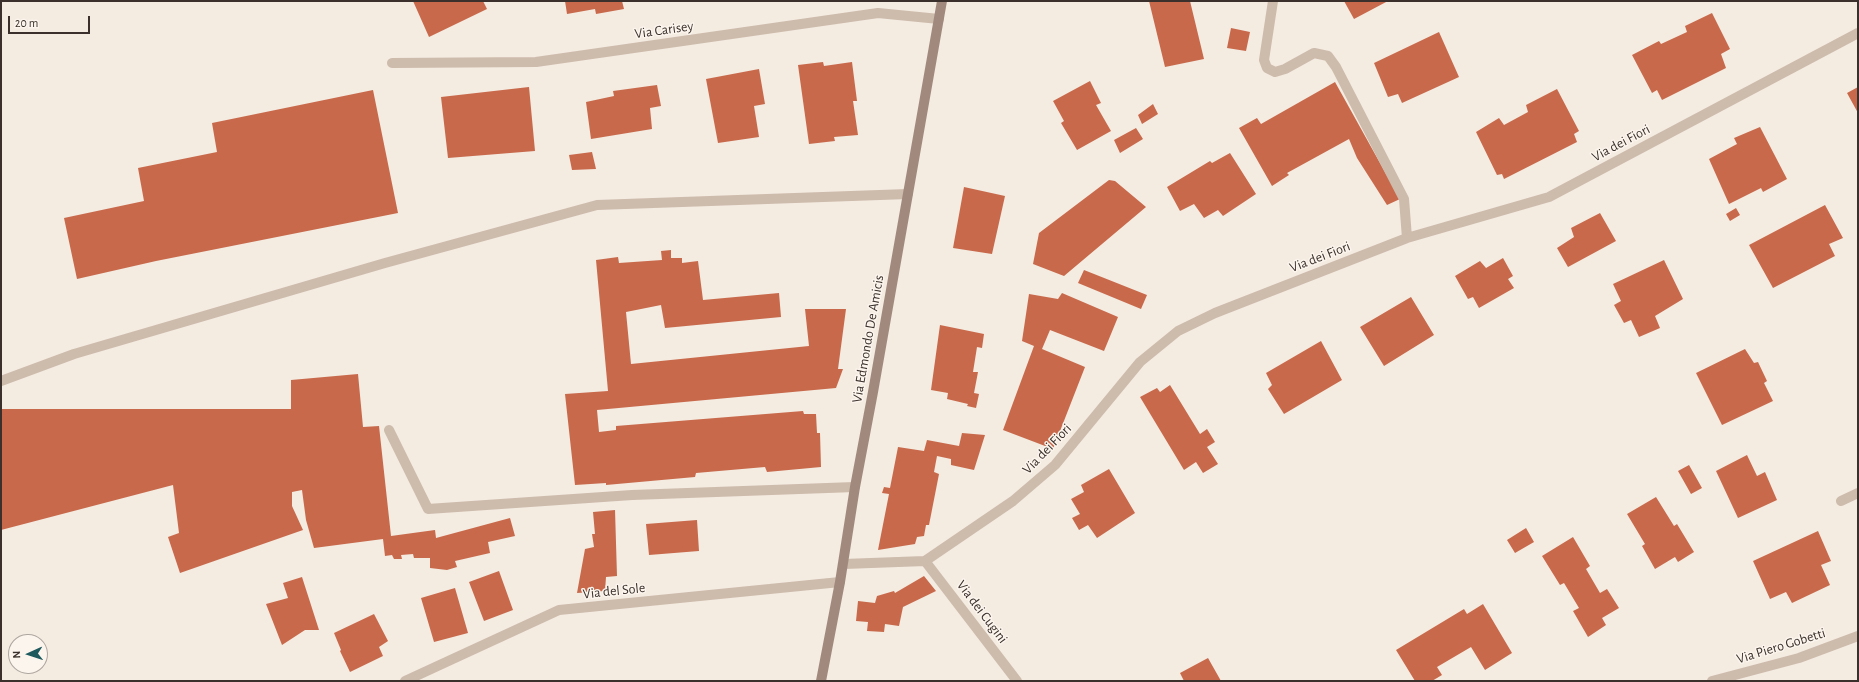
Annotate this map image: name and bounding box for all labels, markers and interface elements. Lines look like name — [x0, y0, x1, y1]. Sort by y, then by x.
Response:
scale bar — [10, 8, 92, 34]
text: 20 m — [15, 17, 38, 29]
street label: Via Carisey — [634, 18, 694, 42]
street label: Via dei Fiori — [1589, 121, 1653, 165]
street label: Via dei Fiori — [1287, 238, 1353, 276]
street label: Via Edmondo De Amicis — [848, 274, 888, 404]
street label: Via dei Fiori — [1019, 420, 1075, 478]
street label: Via dei Cugini — [953, 577, 1011, 647]
street label: Via del Sole — [582, 579, 646, 603]
street label: Via Piero Gobetti — [1735, 625, 1827, 667]
north arrow — [8, 634, 48, 674]
text: N — [11, 650, 22, 659]

